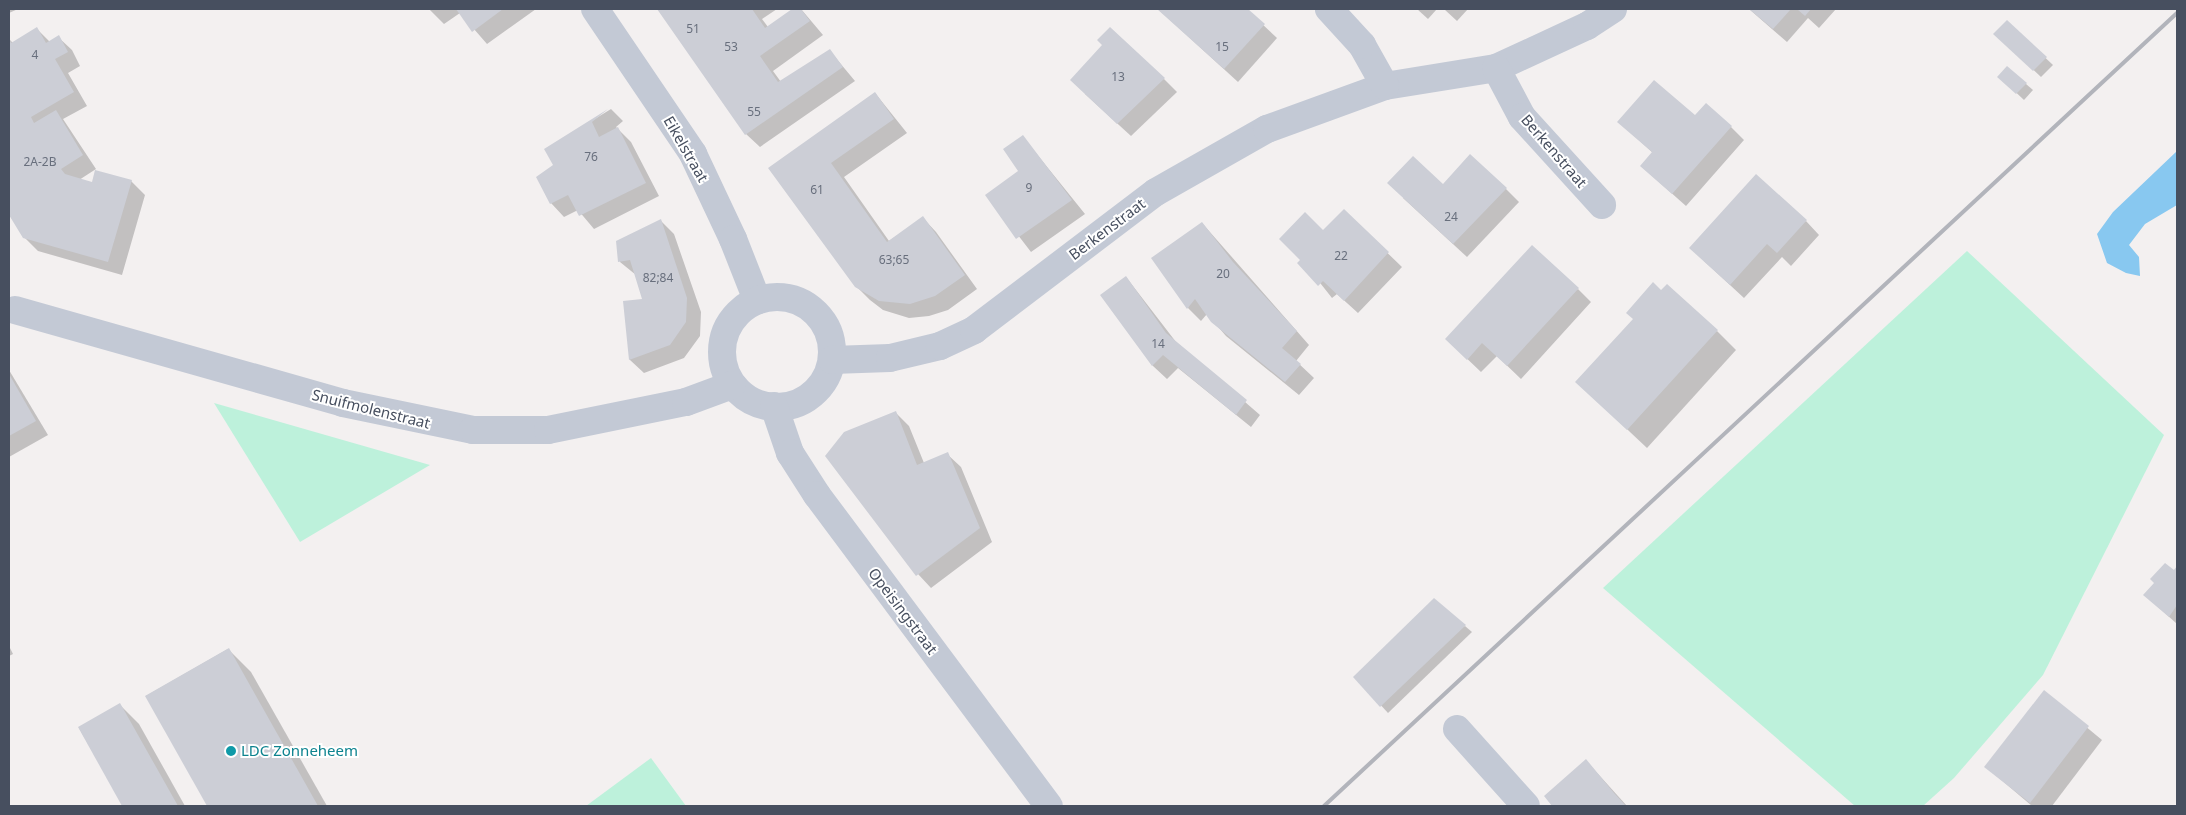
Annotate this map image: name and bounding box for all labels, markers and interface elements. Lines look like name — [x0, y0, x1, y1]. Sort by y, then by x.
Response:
house number: 51 — [686, 22, 700, 36]
house number: 53 — [724, 40, 738, 54]
house number: 15 — [1215, 40, 1229, 54]
house number: 4 — [32, 48, 38, 62]
house number: 13 — [1111, 70, 1125, 84]
house number: 55 — [747, 105, 761, 119]
street label: Berkenstraat — [1517, 111, 1591, 191]
street label: Eikelstraat — [660, 113, 712, 185]
house number: 76 — [584, 150, 598, 164]
house number: 2A-2B — [23, 155, 57, 169]
house number: 9 — [1026, 181, 1032, 195]
house number: 61 — [810, 183, 824, 197]
street label: Berkenstraat — [1065, 194, 1149, 264]
house number: 24 — [1444, 210, 1458, 224]
house number: 22 — [1334, 249, 1348, 263]
house number: 63;65 — [879, 253, 909, 267]
house number: 20 — [1216, 267, 1230, 281]
house number: 82;84 — [643, 271, 673, 285]
house number: 14 — [1151, 337, 1165, 351]
street label: Snuifmolenstraat — [310, 386, 432, 432]
street label: Opeisingstraat — [865, 564, 941, 658]
place label: LDC Zonneheem — [241, 742, 358, 760]
marker: LDC Zonneheem — [225, 745, 237, 757]

